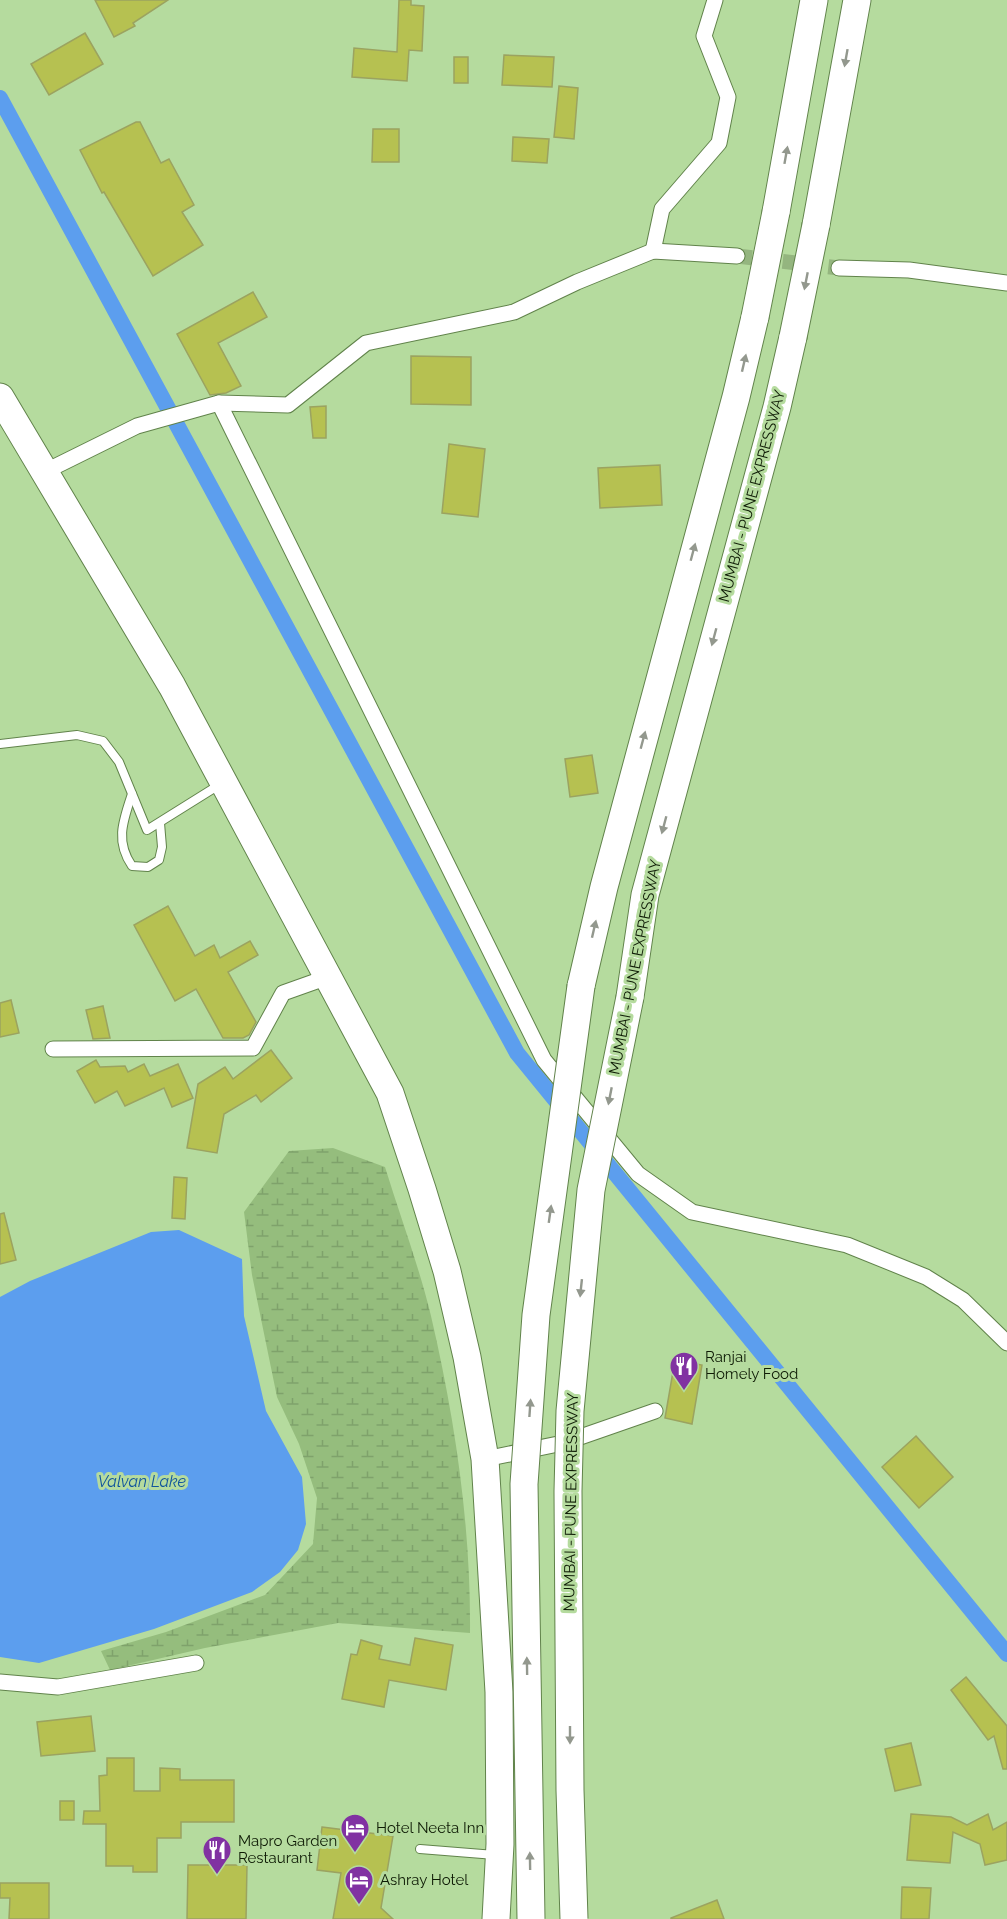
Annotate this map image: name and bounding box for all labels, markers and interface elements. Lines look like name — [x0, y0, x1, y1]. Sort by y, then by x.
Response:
one-way arrow — [841, 48, 850, 67]
one-way arrow — [782, 145, 791, 164]
one-way arrow — [801, 272, 810, 291]
one-way arrow — [740, 353, 749, 372]
street label: MUMBAI - PUNE EXPRESSWAY — [715, 388, 789, 604]
one-way arrow — [689, 542, 699, 561]
one-way arrow — [709, 628, 718, 646]
one-way arrow — [639, 731, 649, 749]
one-way arrow — [659, 816, 668, 834]
street label: MUMBAI - PUNE EXPRESSWAY — [605, 858, 665, 1076]
one-way arrow — [590, 920, 600, 938]
one-way arrow — [605, 1086, 614, 1105]
one-way arrow — [545, 1204, 554, 1223]
one-way arrow — [576, 1279, 585, 1298]
place label: Ranjai Homely Food — [705, 1348, 798, 1383]
restaurant icon: Ranjai Homely Food — [668, 1350, 700, 1392]
street label: MUMBAI - PUNE EXPRESSWAY — [560, 1392, 582, 1612]
one-way arrow — [525, 1398, 534, 1417]
water label: Valvan Lake — [98, 1472, 187, 1491]
one-way arrow — [522, 1656, 532, 1675]
one-way arrow — [565, 1725, 575, 1744]
hotel icon: Hotel Neeta Inn — [339, 1812, 371, 1854]
place label: Hotel Neeta Inn — [376, 1819, 484, 1837]
place label: Mapro Garden Restaurant — [238, 1832, 337, 1867]
restaurant icon: Mapro Garden Restaurant — [201, 1834, 233, 1876]
one-way arrow — [525, 1851, 535, 1870]
hotel icon: Ashray Hotel — [343, 1864, 375, 1906]
place label: Ashray Hotel — [380, 1871, 469, 1889]

